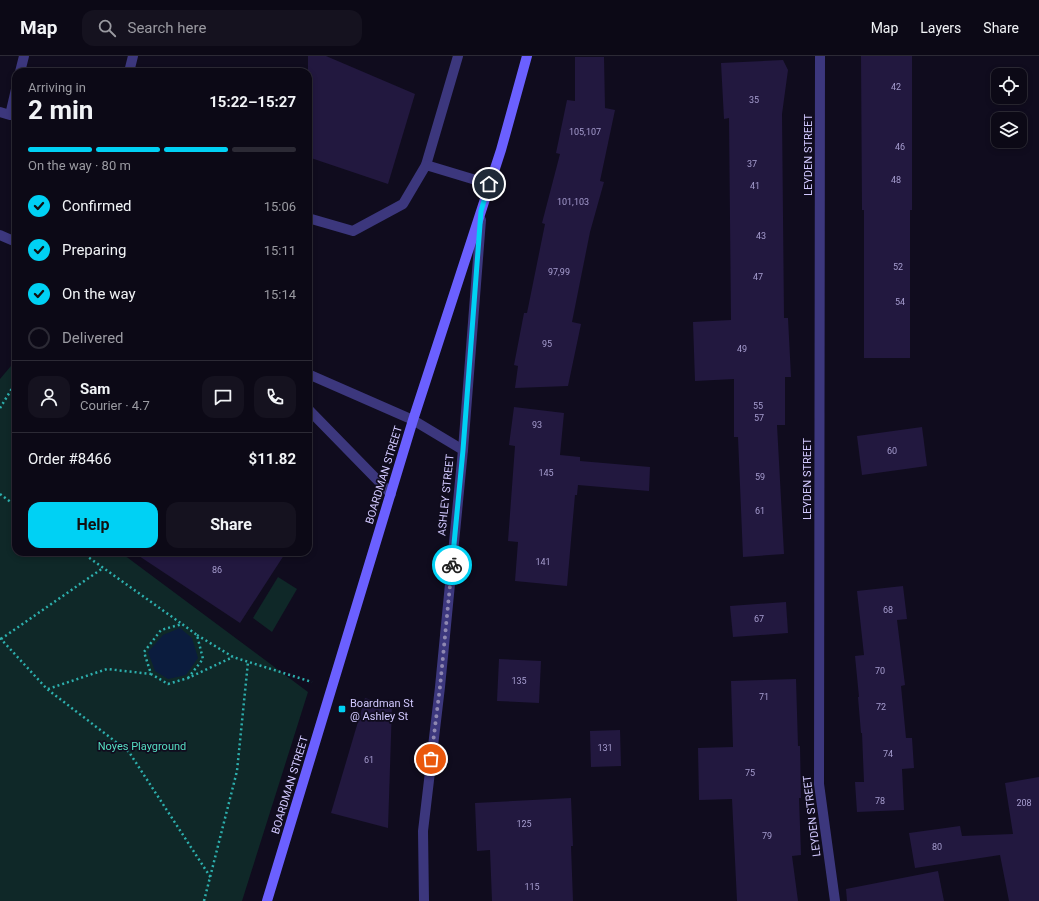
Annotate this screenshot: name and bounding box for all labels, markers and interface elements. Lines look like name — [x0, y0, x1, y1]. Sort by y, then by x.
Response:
search box — [82, 10, 362, 46]
text: Map — [20, 16, 58, 39]
icon: search — [96, 17, 118, 39]
text: Search here — [128, 19, 206, 37]
text: Map — [871, 20, 898, 36]
text: Layers — [920, 20, 961, 36]
text: Share — [983, 20, 1019, 36]
map controls — [991, 68, 1027, 148]
button: locate — [991, 68, 1027, 104]
text: Arriving in — [28, 80, 86, 95]
house number: 42 — [891, 82, 901, 92]
text: 15:22–15:27 — [209, 93, 296, 111]
text: 2 min — [28, 95, 93, 125]
house number: 35 — [749, 95, 759, 105]
button: layers — [991, 112, 1027, 148]
street label: LEYDEN STREET — [802, 114, 815, 196]
house number: 105,107 — [569, 127, 601, 137]
house number: 46 — [895, 142, 905, 152]
text: On the way · 80 m — [28, 158, 131, 173]
house number: 37 — [747, 159, 757, 169]
pin — [472, 167, 506, 201]
icon: home — [478, 173, 500, 195]
house number: 48 — [891, 175, 901, 185]
house number: 41 — [750, 181, 760, 191]
icon: check — [28, 195, 50, 217]
text: Confirmed — [62, 197, 132, 215]
house number: 101,103 — [557, 197, 589, 207]
text: 15:06 — [264, 199, 296, 214]
house number: 43 — [756, 231, 766, 241]
icon: check — [28, 239, 50, 261]
text: Preparing — [62, 241, 126, 259]
text: 15:11 — [264, 243, 296, 258]
house number: 52 — [893, 262, 903, 272]
house number: 97,99 — [548, 267, 570, 277]
house number: 47 — [753, 272, 763, 282]
icon: check — [28, 283, 50, 305]
text: On the way — [62, 285, 136, 303]
text: 15:14 — [264, 287, 296, 302]
house number: 54 — [895, 297, 905, 307]
text: Delivered — [62, 329, 124, 347]
house number: 95 — [542, 339, 552, 349]
house number: 49 — [737, 344, 747, 354]
button: person — [28, 376, 70, 418]
button: chat — [202, 376, 244, 418]
button: phone — [254, 376, 296, 418]
text: Sam — [80, 380, 110, 398]
text: Courier · 4.7 — [80, 398, 150, 413]
house number: 55 — [753, 401, 763, 411]
house number: 57 — [754, 413, 764, 423]
house number: 93 — [532, 420, 542, 430]
street label: BOARDMAN STREET — [363, 424, 405, 526]
street label: LEYDEN STREET — [801, 438, 814, 520]
house number: 60 — [887, 446, 897, 456]
text: Order #8466 — [28, 450, 111, 468]
text: $11.82 — [249, 450, 296, 468]
street label: ASHLEY STREET — [435, 453, 457, 537]
house number: 145 — [538, 468, 554, 478]
house number: 59 — [755, 472, 765, 482]
button: Help — [28, 502, 158, 548]
button: Share — [166, 502, 296, 548]
house number: 61 — [755, 506, 765, 516]
courier — [432, 545, 472, 585]
icon: bike — [441, 554, 463, 576]
house number: 141 — [535, 557, 551, 567]
house number: 86 — [212, 565, 222, 575]
house number: 68 — [883, 605, 893, 615]
house number: 67 — [754, 614, 764, 624]
house number: 70 — [875, 666, 885, 676]
house number: 135 — [511, 676, 527, 686]
house number: 71 — [759, 692, 769, 702]
place label: Boardman St @ Ashley St — [350, 697, 414, 723]
house number: 72 — [876, 702, 886, 712]
marker: Boardman St @ Ashley St — [337, 704, 347, 714]
street label: BOARDMAN STREET — [269, 734, 311, 836]
park label: Noyes Playground — [98, 740, 186, 753]
pin — [414, 742, 448, 776]
house number: 131 — [597, 743, 613, 753]
icon: bag — [420, 748, 442, 770]
house number: 74 — [883, 749, 893, 759]
house number: 61 — [364, 755, 374, 765]
house number: 75 — [745, 768, 755, 778]
street label: LEYDEN STREET — [801, 774, 823, 857]
house number: 78 — [875, 796, 885, 806]
house number: 208 — [1016, 798, 1032, 808]
house number: 125 — [516, 819, 532, 829]
house number: 79 — [762, 831, 772, 841]
house number: 80 — [932, 842, 942, 852]
house number: 115 — [524, 882, 540, 892]

